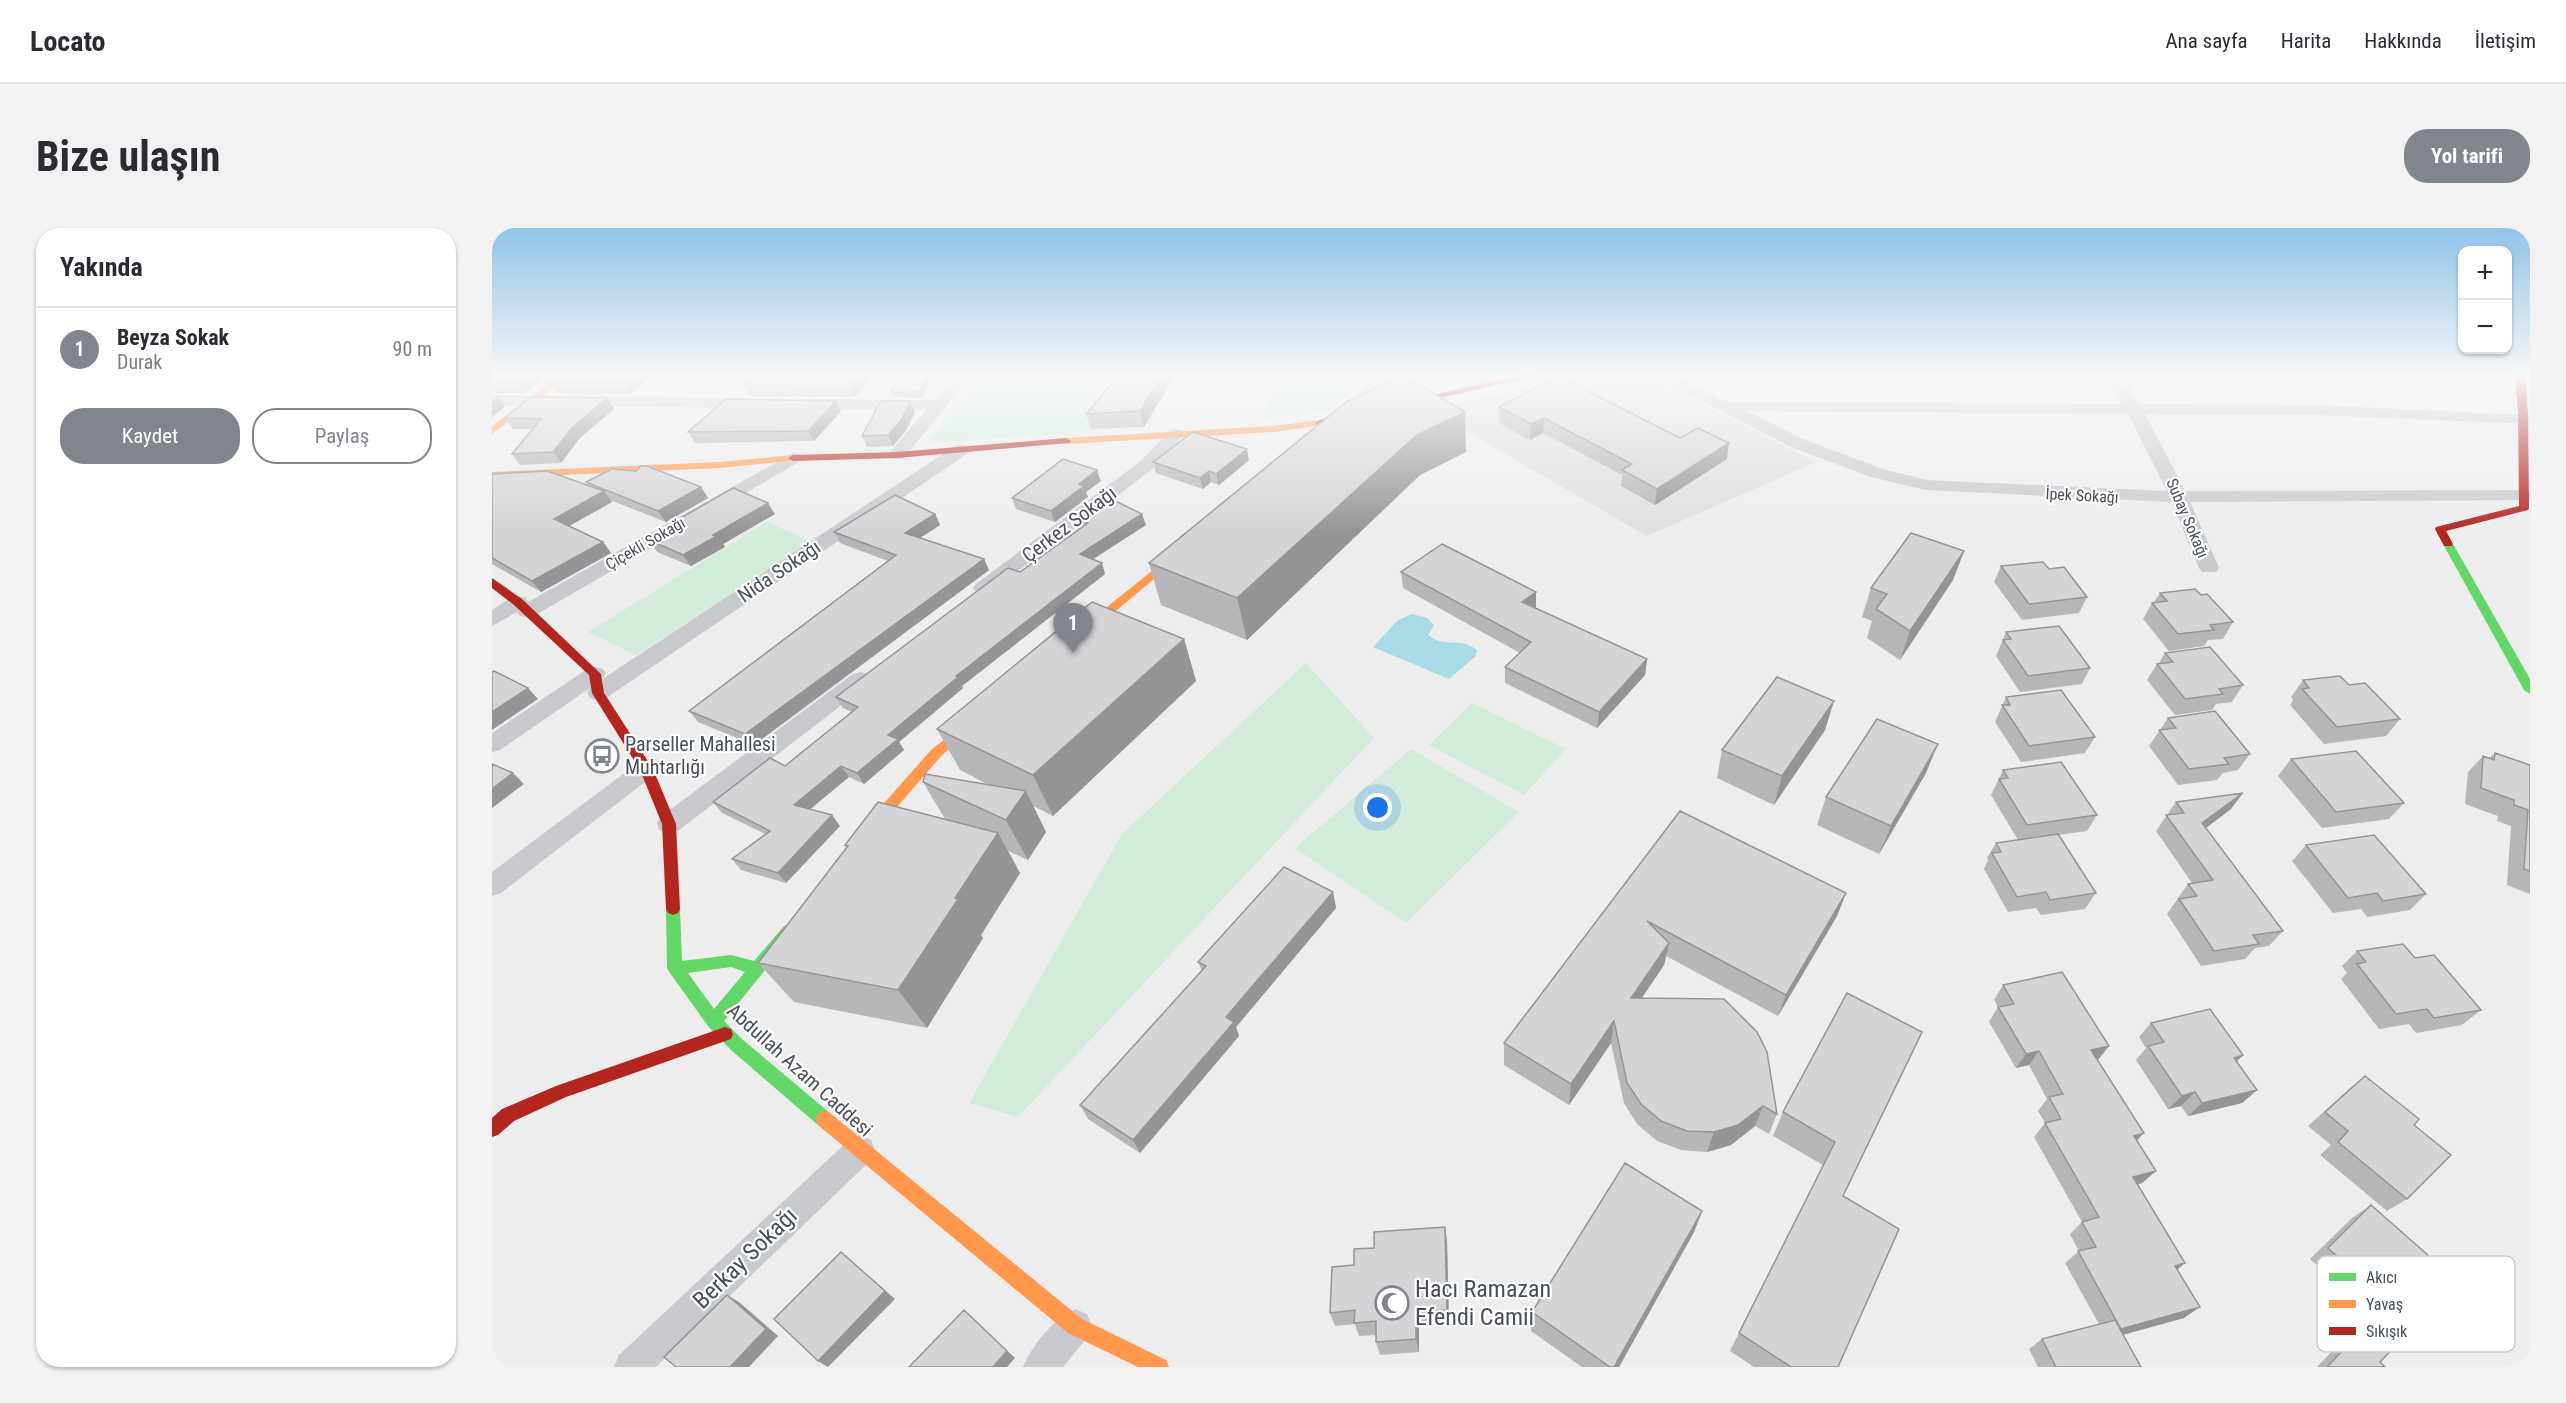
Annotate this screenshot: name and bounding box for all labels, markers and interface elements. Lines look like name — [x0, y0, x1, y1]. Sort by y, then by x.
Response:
text: Locato — [30, 25, 106, 58]
text: Ana sayfa — [2165, 29, 2248, 53]
text: Harita — [2281, 29, 2331, 53]
text: Hakkında — [2364, 29, 2442, 53]
text: İletişim — [2475, 29, 2536, 53]
button: Yol tarifi — [2404, 129, 2530, 183]
text: Bize ulaşın — [36, 132, 220, 181]
map controls — [2458, 246, 2512, 354]
button: + — [2458, 246, 2512, 300]
text: Yakında — [60, 252, 143, 282]
button: − — [2458, 300, 2512, 354]
text: Beyza Sokak — [117, 325, 229, 350]
text: 1 — [74, 337, 85, 361]
text: 90 m — [393, 337, 432, 361]
text: Durak — [117, 350, 162, 374]
button: Kaydet — [60, 408, 240, 464]
button: Paylaş — [252, 408, 432, 464]
street label: Subay Sokağı — [2162, 476, 2213, 561]
street label: Çerkez Sokağı — [1017, 481, 1121, 567]
street label: İpek Sokağı — [2045, 484, 2119, 507]
street label: Çiçekli Sokağı — [602, 513, 688, 574]
street label: Nida Sokağı — [733, 535, 825, 607]
pin: 1 — [1054, 604, 1092, 653]
place label: Parseller Mahallesi Muhtarlığı — [625, 732, 776, 779]
bus stop icon: Parseller Mahallesi Muhtarlığı — [584, 738, 620, 774]
your location — [1363, 793, 1392, 822]
street label: Abdullah Azam Caddesi — [722, 998, 878, 1142]
street label: Berkay Sokağı — [687, 1202, 803, 1314]
legend — [2317, 1256, 2515, 1352]
text: Akıcı — [2366, 1268, 2397, 1287]
place label: Hacı Ramazan Efendi Camii — [1415, 1275, 1551, 1331]
mosque icon: Hacı Ramazan Efendi Camii — [1374, 1285, 1410, 1321]
text: Yavaş — [2366, 1295, 2403, 1314]
text: Sıkışık — [2366, 1322, 2408, 1341]

